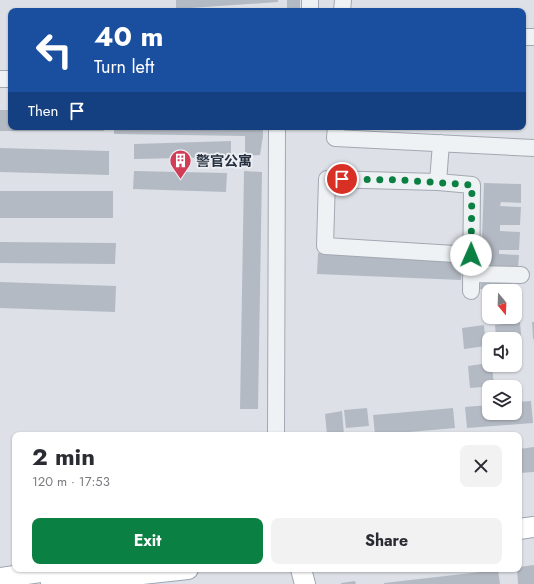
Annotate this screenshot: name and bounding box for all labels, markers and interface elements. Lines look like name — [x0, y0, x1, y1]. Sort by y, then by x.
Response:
text: 40 m — [94, 16, 163, 57]
icon: left — [28, 24, 80, 76]
text: Turn left — [94, 54, 154, 80]
text: Then — [28, 100, 58, 122]
icon: arrive — [66, 100, 88, 122]
building icon: 警官公寓 — [167, 148, 193, 181]
place label: 警官公寓 — [196, 151, 252, 171]
pin — [325, 162, 359, 196]
icon: arrive — [331, 168, 353, 190]
position arrow — [450, 234, 492, 276]
north arrow — [482, 284, 522, 324]
map controls — [482, 284, 522, 420]
button: sound — [482, 332, 522, 372]
button: layers — [482, 380, 522, 420]
text: 2 min — [32, 439, 95, 474]
button: close — [460, 445, 502, 487]
text: 120 m · 17:53 — [32, 472, 110, 491]
button: Exit — [32, 518, 263, 564]
button: Share — [271, 518, 502, 564]

